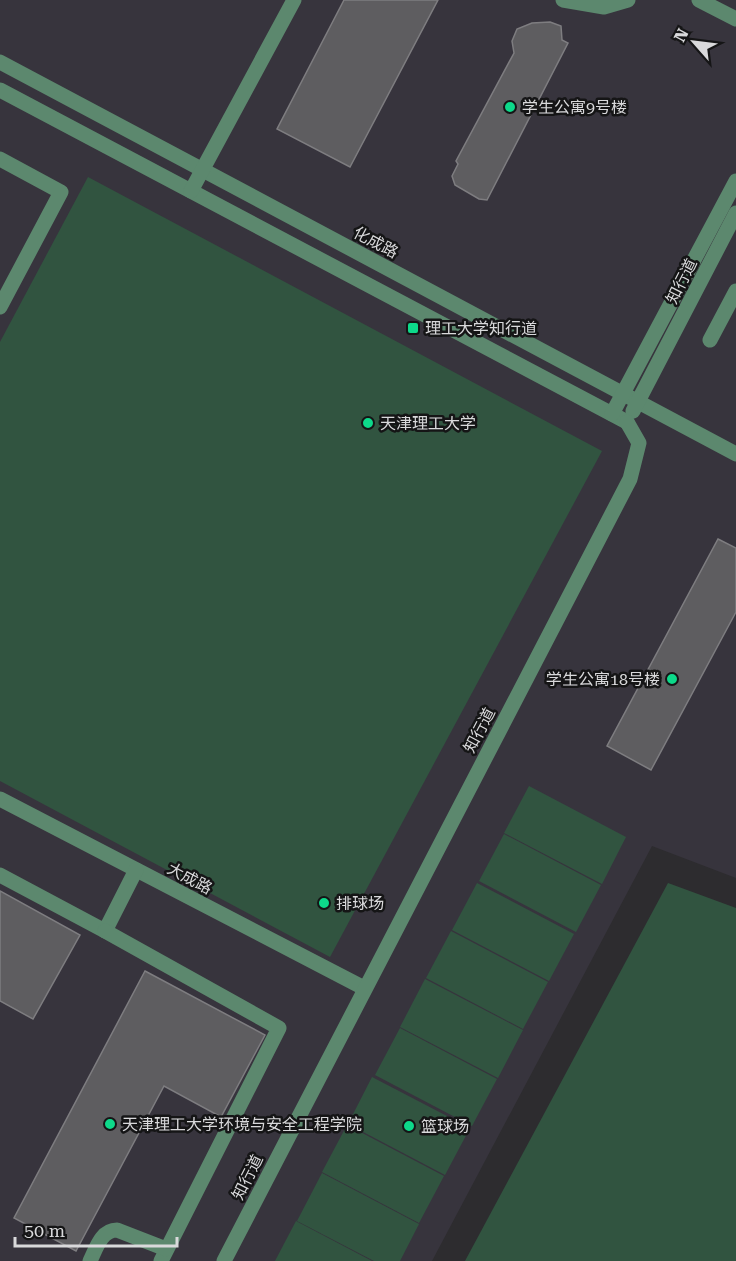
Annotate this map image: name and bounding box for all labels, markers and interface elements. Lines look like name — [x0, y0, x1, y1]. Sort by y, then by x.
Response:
north arrow — [664, 12, 724, 72]
text: N — [670, 25, 692, 45]
place label: 学生公寓9号楼 — [522, 98, 627, 117]
marker: 学生公寓9号楼 — [503, 100, 517, 114]
street label: 化成路 — [350, 223, 401, 262]
street label: 知行道 — [662, 256, 701, 307]
place label: 理工大学知行道 — [425, 319, 537, 338]
marker: 理工大学知行道 — [406, 321, 420, 335]
place label: 天津理工大学 — [380, 414, 476, 433]
marker: 天津理工大学 — [361, 416, 375, 430]
place label: 学生公寓18号楼 — [546, 670, 660, 689]
marker: 学生公寓18号楼 — [665, 672, 679, 686]
street label: 知行道 — [460, 705, 499, 756]
street label: 大成路 — [164, 859, 215, 898]
place label: 排球场 — [336, 894, 384, 913]
marker: 排球场 — [317, 896, 331, 910]
place label: 天津理工大学环境与安全工程学院 — [122, 1115, 362, 1134]
marker: 天津理工大学环境与安全工程学院 — [103, 1117, 117, 1131]
place label: 篮球场 — [421, 1117, 469, 1136]
marker: 篮球场 — [402, 1119, 416, 1133]
street label: 知行道 — [228, 1152, 267, 1203]
scale bar — [15, 1210, 177, 1248]
text: 50 m — [24, 1220, 65, 1241]

